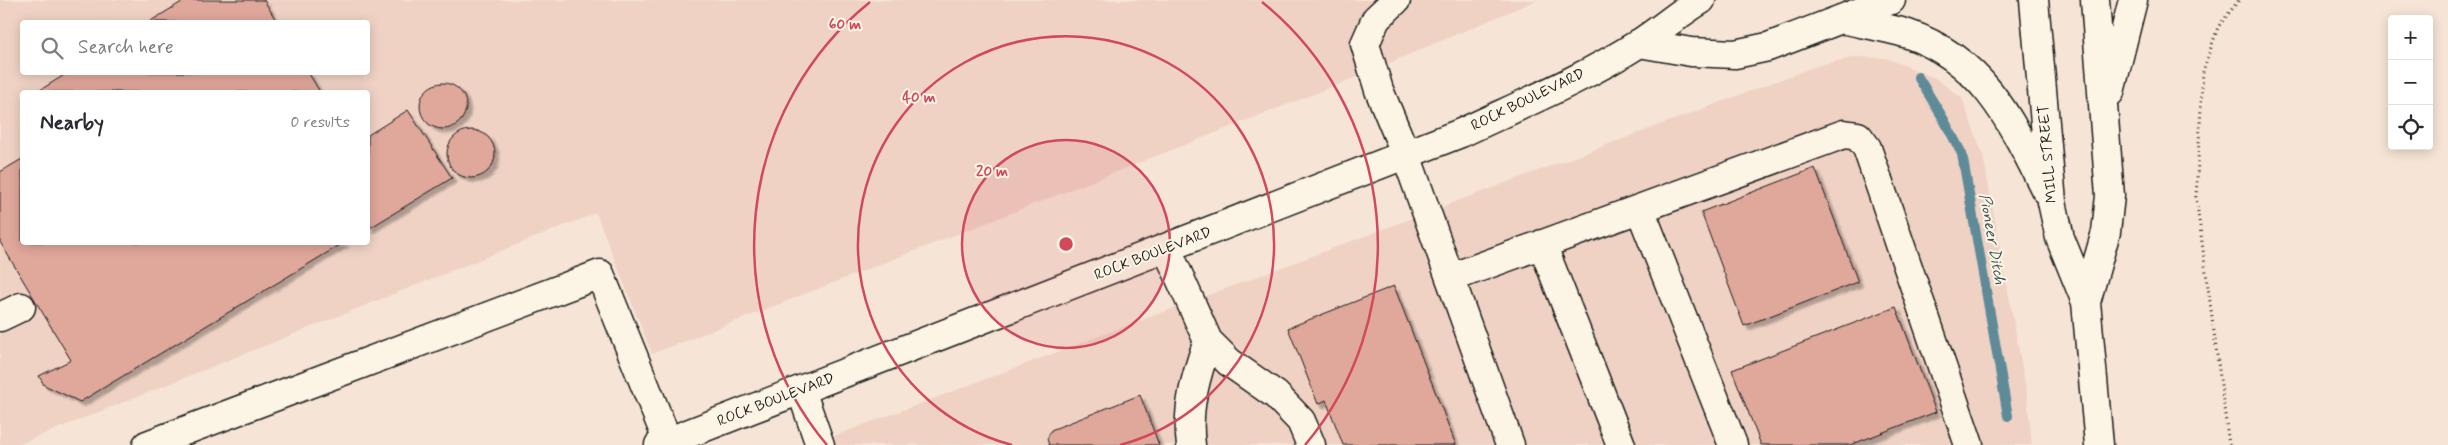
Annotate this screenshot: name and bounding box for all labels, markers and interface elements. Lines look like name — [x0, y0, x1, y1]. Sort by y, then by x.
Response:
text: 60 m — [829, 15, 861, 35]
map controls — [2388, 15, 2433, 150]
button: + — [2388, 15, 2433, 60]
search box — [20, 20, 370, 75]
icon: search — [38, 34, 66, 62]
text: Search here — [78, 35, 174, 60]
button: − — [2388, 60, 2433, 105]
street label: ROCK BOULEVARD — [1468, 64, 1588, 136]
text: 40 m — [902, 88, 936, 108]
street label: MILL STREET — [2034, 104, 2062, 204]
button: locate — [2388, 105, 2433, 150]
text: Nearby — [40, 109, 104, 137]
text: 0 results — [290, 112, 350, 133]
text: 20 m — [976, 162, 1008, 182]
water label: Pioneer Ditch — [1974, 192, 2010, 286]
street label: ROCK BOULEVARD — [1091, 222, 1215, 286]
centre of rings — [1057, 235, 1075, 253]
street label: ROCK BOULEVARD — [714, 368, 838, 432]

